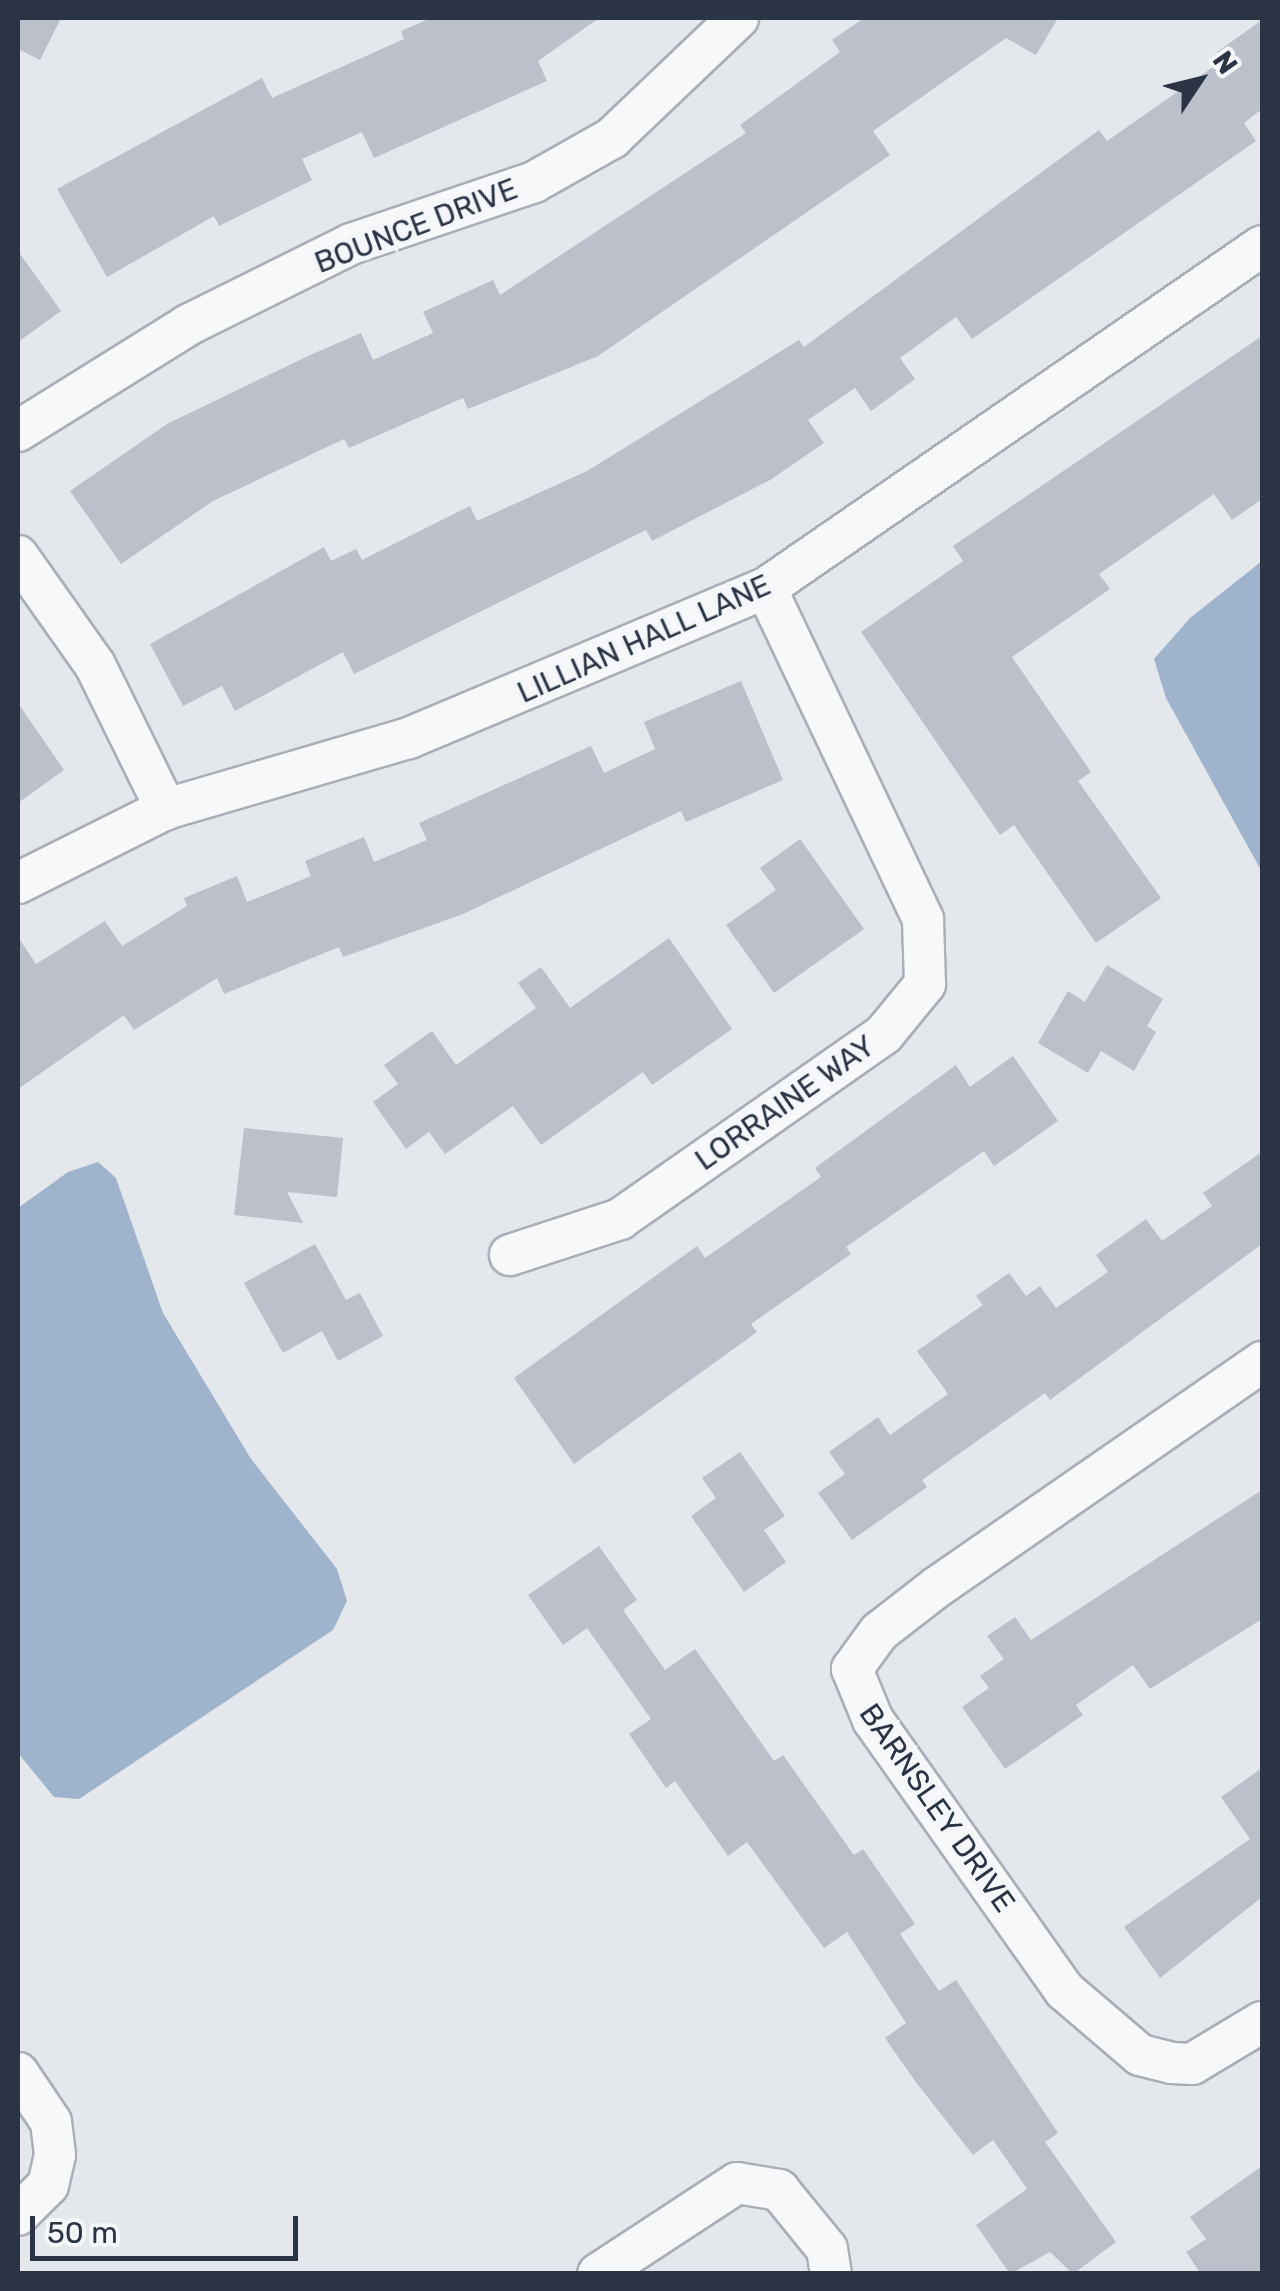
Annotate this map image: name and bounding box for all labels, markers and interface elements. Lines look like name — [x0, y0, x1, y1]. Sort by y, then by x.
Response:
north arrow — [1150, 30, 1250, 130]
text: N — [1206, 45, 1244, 80]
street label: BOUNCE DRIVE — [310, 171, 522, 281]
street label: LILLIAN HALL LANE — [512, 567, 776, 711]
street label: LORRAINE WAY — [688, 1028, 882, 1178]
street label: BARNSLEY DRIVE — [851, 1696, 1023, 1920]
scale bar — [35, 2196, 302, 2258]
text: 50 m — [47, 2215, 118, 2251]

